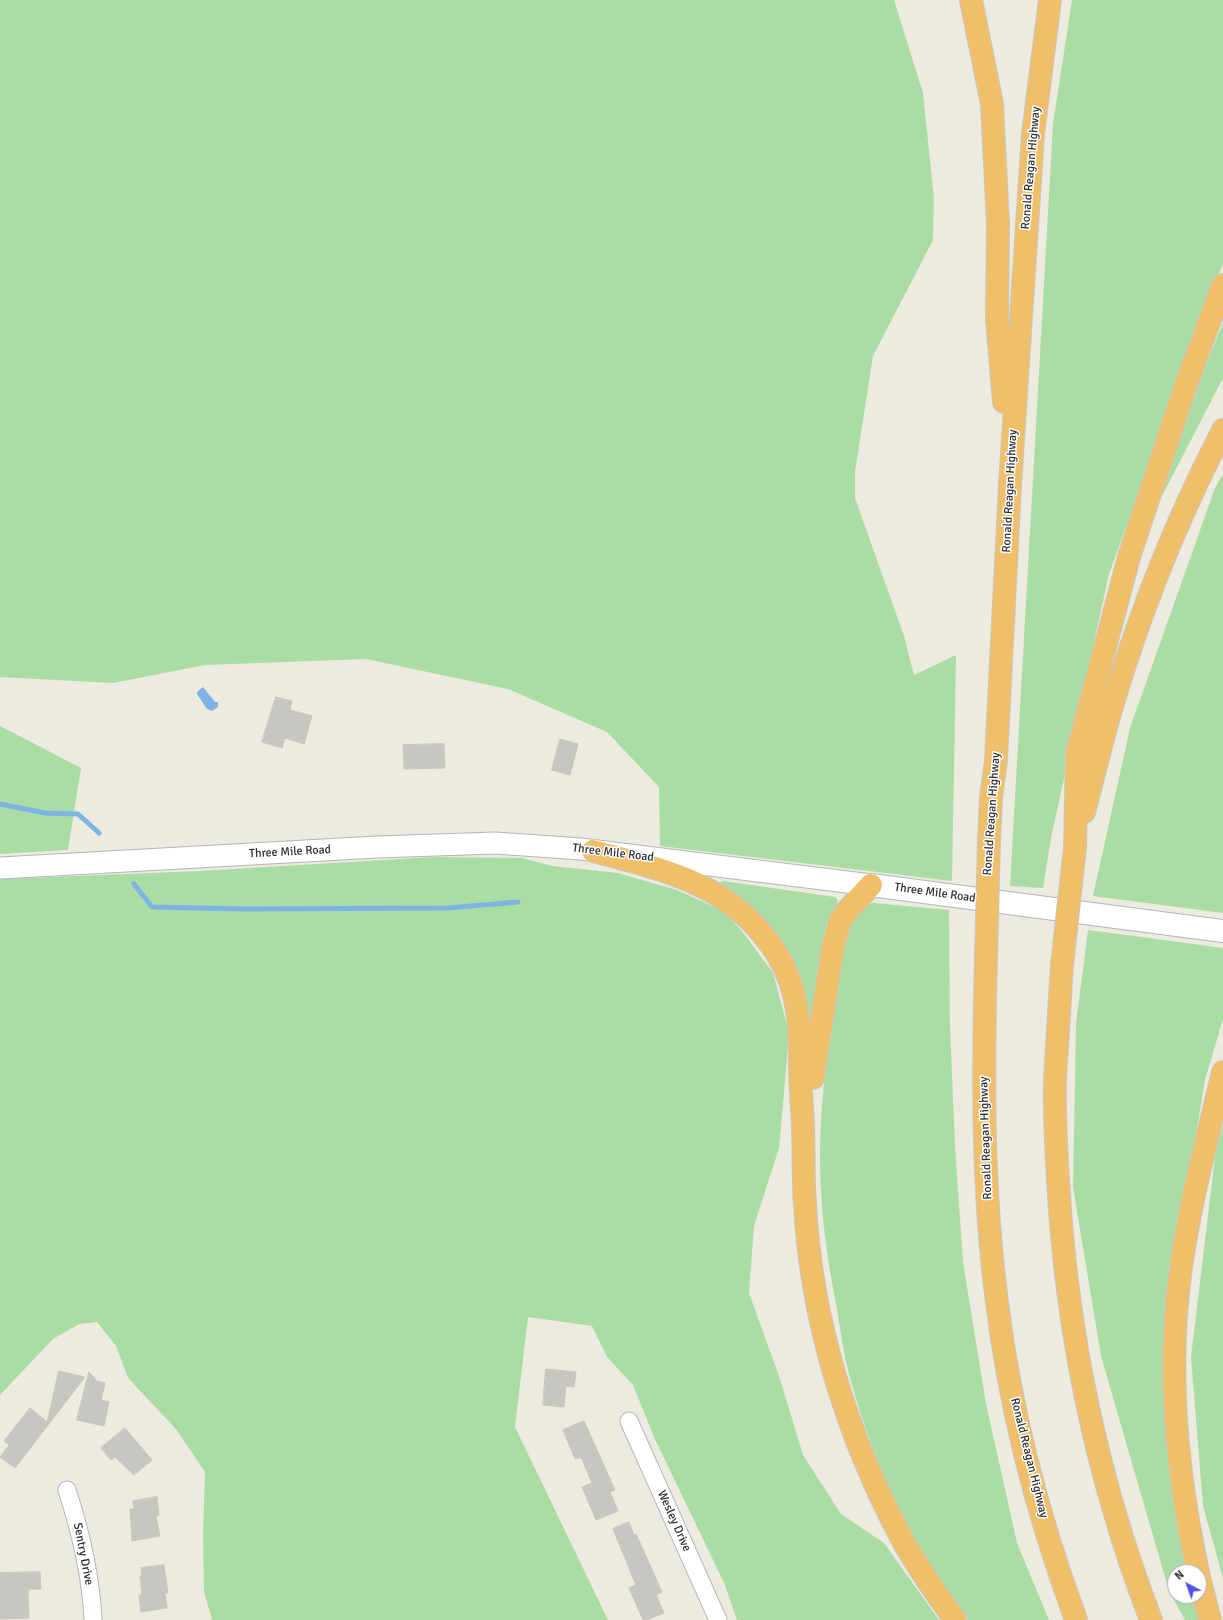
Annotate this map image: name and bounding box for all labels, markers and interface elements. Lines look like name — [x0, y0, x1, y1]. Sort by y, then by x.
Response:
street label: Ronald Reagan Highway — [1018, 106, 1044, 230]
street label: Ronald Reagan Highway — [1000, 429, 1020, 553]
street label: Ronald Reagan Highway — [981, 752, 1003, 876]
street label: Three Mile Road — [571, 841, 655, 865]
street label: Three Mile Road — [249, 843, 331, 861]
street label: Three Mile Road — [893, 880, 977, 906]
street label: Ronald Reagan Highway — [977, 1076, 995, 1200]
street label: Ronald Reagan Highway — [1007, 1396, 1051, 1520]
street label: Wesley Drive — [654, 1488, 694, 1554]
street label: Sentry Drive — [70, 1522, 96, 1586]
north arrow — [1167, 1564, 1207, 1604]
text: N — [1172, 1568, 1187, 1583]

